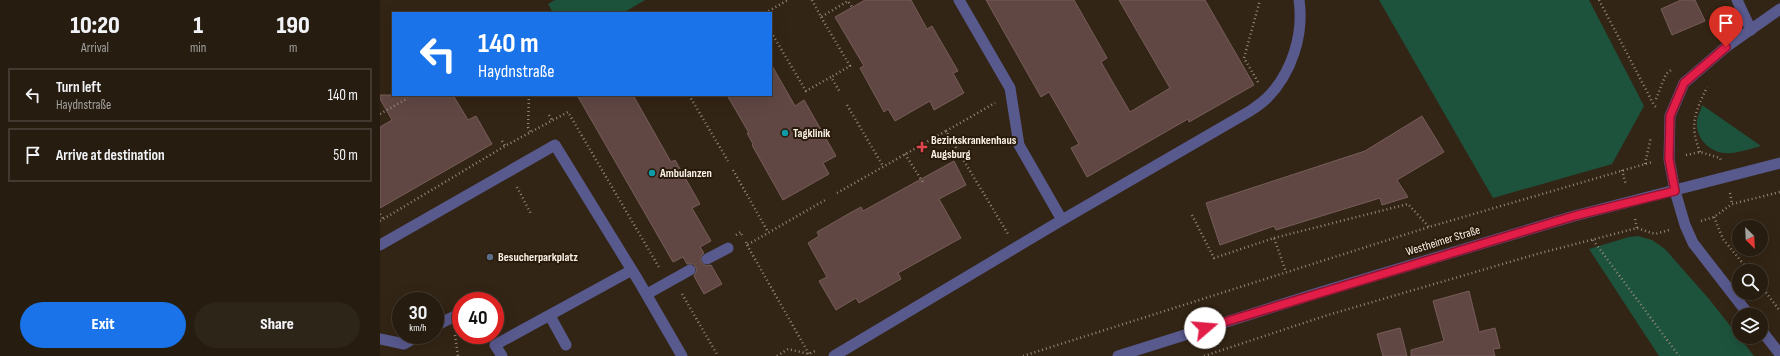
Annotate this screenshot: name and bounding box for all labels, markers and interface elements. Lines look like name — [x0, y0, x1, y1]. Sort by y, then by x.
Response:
pin — [1709, 6, 1743, 47]
text: 10:20 — [70, 11, 120, 40]
text: 1 — [193, 11, 203, 40]
text: 190 — [276, 11, 310, 40]
icon: arrive — [1715, 12, 1737, 34]
text: 140 m — [478, 27, 539, 60]
icon: left — [412, 28, 464, 80]
text: Arrival — [81, 40, 109, 56]
text: min — [190, 40, 206, 56]
text: m — [289, 40, 297, 56]
text: Haydnstraße — [478, 61, 555, 82]
text: Turn left — [56, 78, 101, 97]
icon: left — [22, 84, 44, 106]
text: 140 m — [328, 86, 358, 105]
text: Haydnstraße — [56, 97, 111, 113]
place label: Tagklinik — [793, 126, 830, 141]
marker: Tagklinik — [780, 128, 790, 138]
place label: Bezirkskrankenhaus Augsburg — [930, 133, 1017, 162]
marker: Bezirkskrankenhaus Augsburg — [916, 141, 928, 153]
icon: arrive — [22, 144, 44, 166]
text: Arrive at destination — [56, 146, 165, 165]
text: 50 m — [333, 146, 358, 165]
place label: Ambulanzen — [659, 166, 712, 181]
marker: Ambulanzen — [647, 168, 657, 178]
north arrow — [1732, 220, 1768, 256]
map controls — [1732, 220, 1768, 344]
street label: Westheimer Straße — [1404, 223, 1482, 259]
place label: Besucherparkplatz — [498, 250, 578, 265]
marker: Besucherparkplatz — [485, 252, 495, 262]
button: search — [1732, 264, 1768, 300]
speed limit sign: 40 — [452, 292, 504, 344]
text: 30 — [409, 301, 427, 325]
button: Exit — [20, 302, 186, 348]
button: Share — [194, 302, 360, 348]
position arrow — [1184, 307, 1226, 349]
button: layers — [1732, 308, 1768, 344]
text: km/h — [409, 322, 427, 334]

